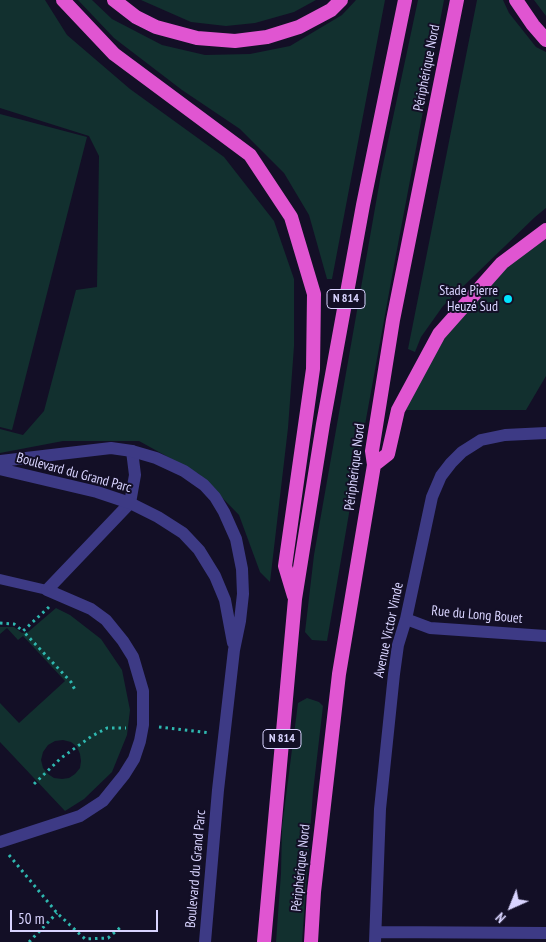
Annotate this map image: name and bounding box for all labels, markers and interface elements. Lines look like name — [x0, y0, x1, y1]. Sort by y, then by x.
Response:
street label: Périphérique Nord — [410, 23, 444, 113]
place label: Stade Pierre Heuzé Sud — [439, 283, 498, 316]
road number: N 814 — [327, 290, 365, 308]
marker: Stade Pierre Heuzé Sud — [502, 293, 514, 305]
street label: Périphérique Nord — [341, 422, 369, 512]
street label: Boulevard du Grand Parc — [15, 450, 133, 496]
street label: Avenue Victor Vinde — [371, 581, 407, 679]
street label: Rue du Long Bouet — [431, 603, 523, 627]
road number: N 814 — [263, 730, 301, 749]
street label: Boulevard du Grand Parc — [182, 809, 210, 929]
street label: Périphérique Nord — [288, 823, 314, 913]
north arrow — [486, 882, 536, 932]
scale bar — [12, 900, 160, 932]
text: 50 m — [18, 909, 44, 928]
text: N — [492, 909, 510, 927]

